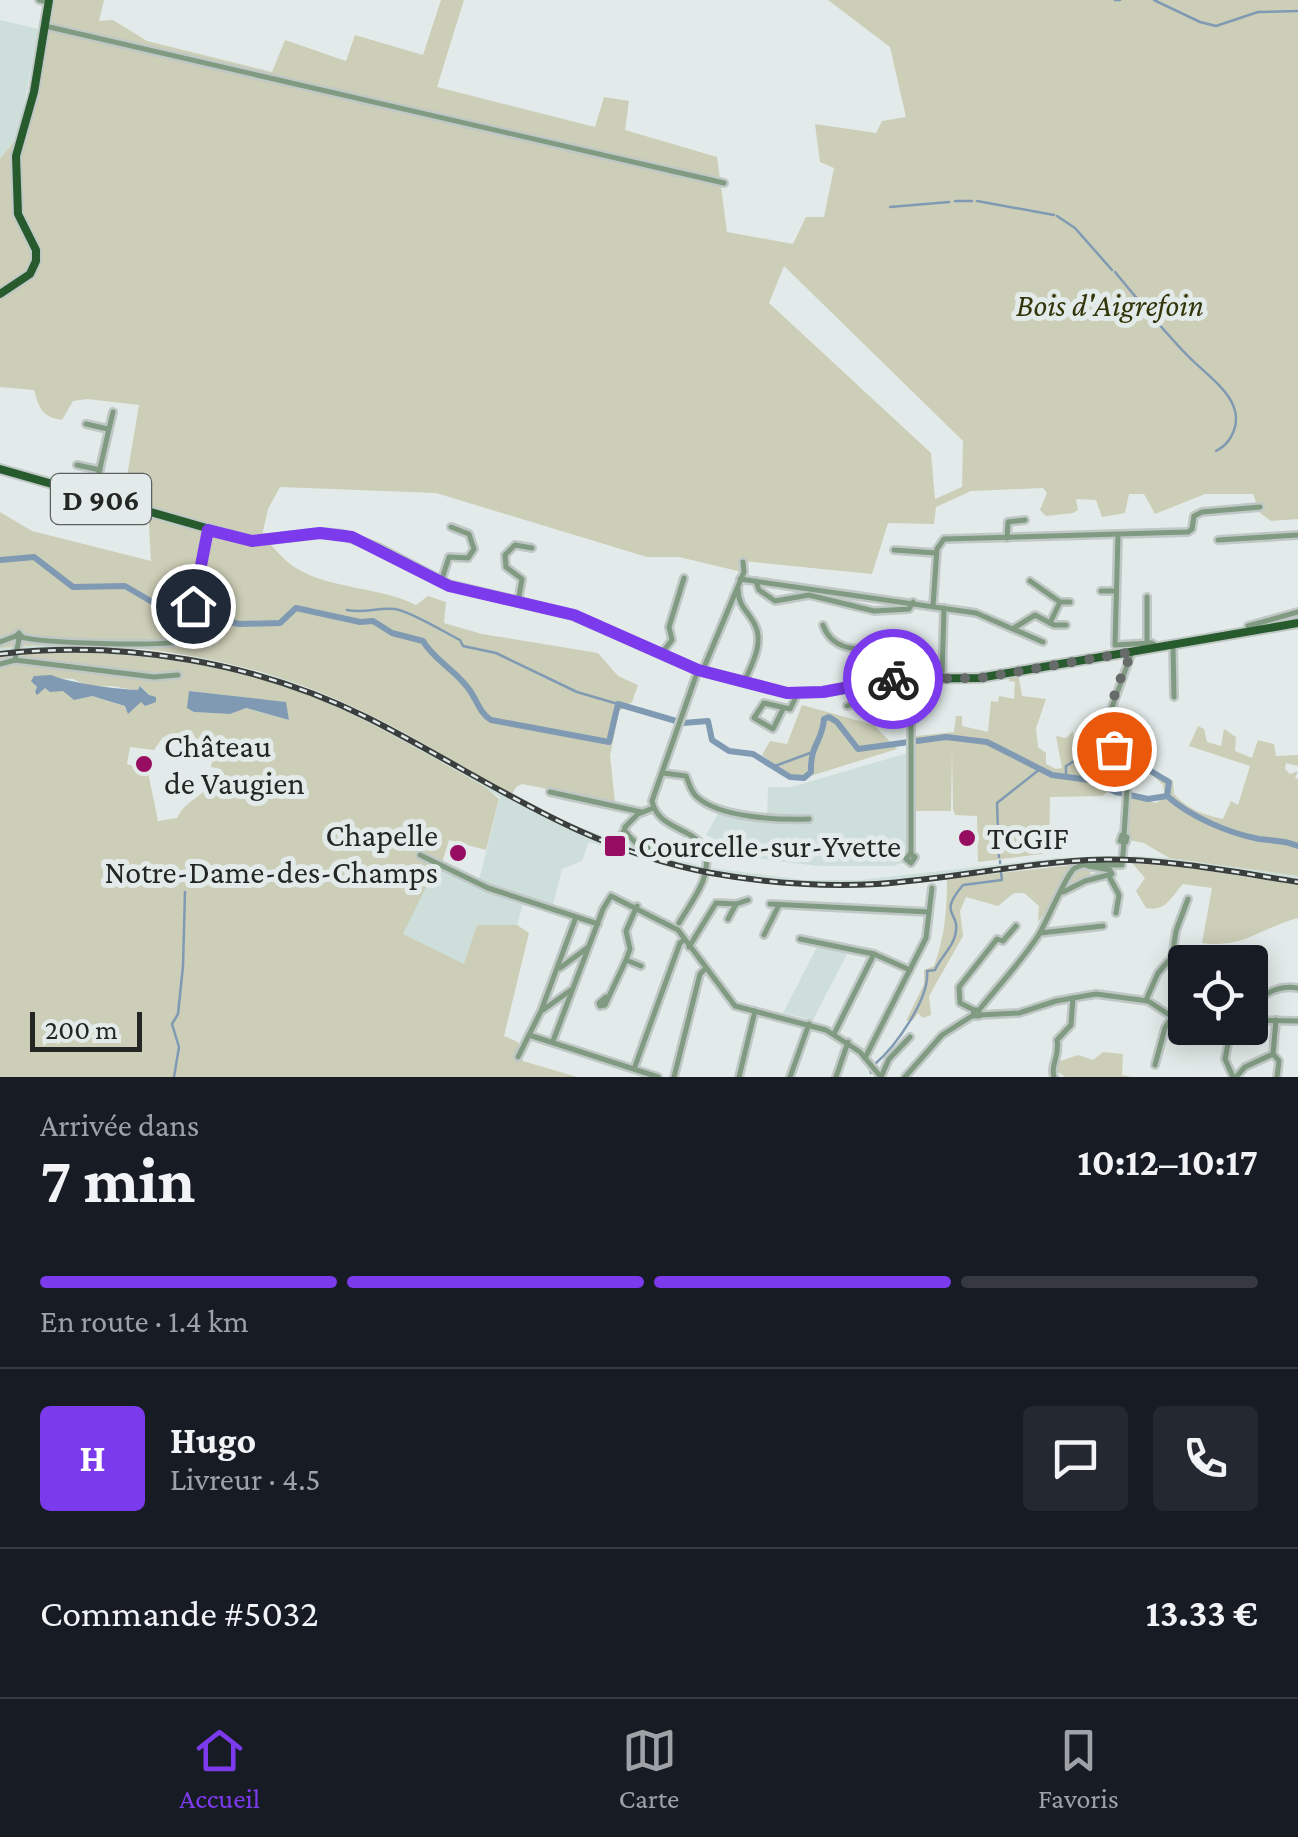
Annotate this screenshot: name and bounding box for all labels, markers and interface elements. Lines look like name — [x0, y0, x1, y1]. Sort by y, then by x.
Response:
park label: Bois d'Aigrefoin — [1016, 287, 1204, 323]
road number: D 906 — [51, 474, 151, 524]
pin — [151, 564, 236, 649]
icon: home — [166, 579, 221, 634]
courier — [843, 629, 943, 729]
icon: bike — [866, 652, 921, 707]
pin — [1072, 707, 1157, 792]
icon: bag — [1087, 722, 1142, 777]
place label: Château de Vaugien — [164, 728, 305, 801]
marker: Château de Vaugien — [133, 753, 155, 775]
place label: Chapelle Notre-Dame-des-Champs — [104, 817, 438, 890]
place label: TCGIF — [987, 820, 1069, 856]
marker: TCGIF — [956, 827, 978, 849]
place label: Courcelle-sur-Yvette — [638, 828, 901, 864]
marker: Courcelle-sur-Yvette — [602, 833, 628, 859]
marker: Chapelle Notre-Dame-des-Champs — [447, 842, 469, 864]
map controls — [1168, 945, 1268, 1045]
button: locate — [1168, 945, 1268, 1045]
scale bar — [30, 1007, 142, 1052]
text: 200 m — [45, 1014, 118, 1045]
text: Arrivée dans — [40, 1107, 199, 1143]
text: 10:12–10:17 — [1078, 1141, 1258, 1183]
text: 7 min — [40, 1144, 195, 1216]
text: En route · 1.4 km — [40, 1303, 249, 1339]
button: chat — [1023, 1406, 1128, 1511]
button: phone — [1153, 1406, 1258, 1511]
text: Hugo — [170, 1419, 256, 1461]
text: H — [79, 1437, 106, 1479]
text: Livreur · 4.5 — [170, 1461, 321, 1497]
text: Commande #5032 — [40, 1592, 319, 1634]
text: 13.33 € — [1146, 1592, 1258, 1634]
tab: Accueil — [179, 1723, 260, 1814]
tab: Carte — [619, 1723, 679, 1814]
tab: Favoris — [1038, 1723, 1119, 1814]

